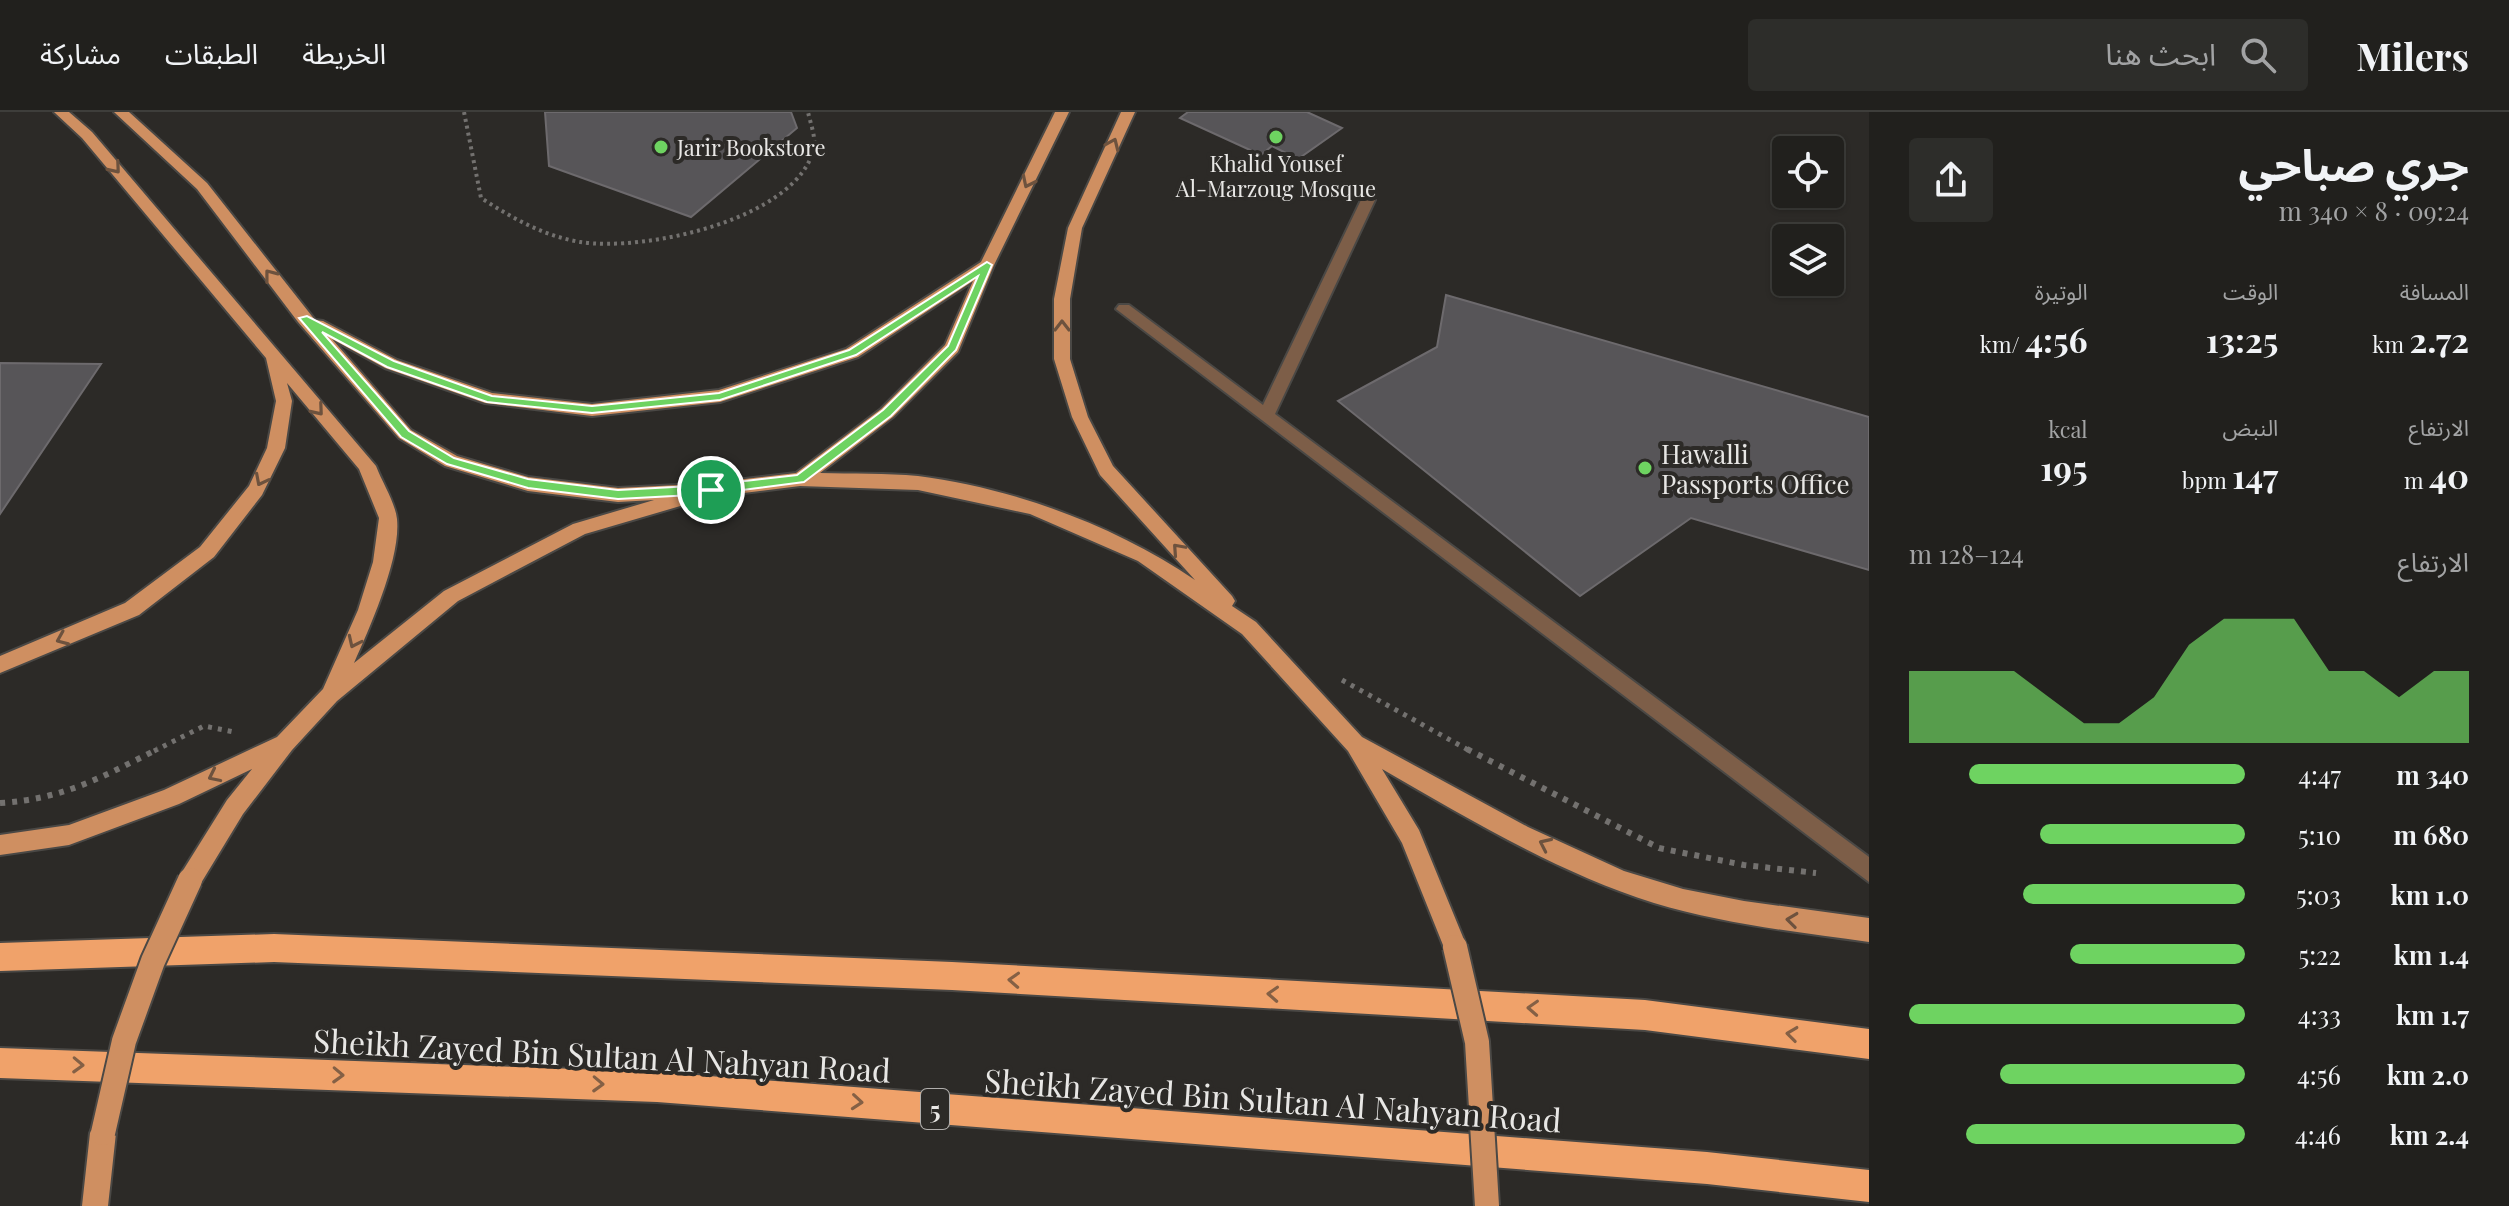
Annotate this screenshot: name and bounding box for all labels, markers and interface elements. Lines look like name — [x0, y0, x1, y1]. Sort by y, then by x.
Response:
search box — [1748, 19, 2308, 91]
text: Milers — [2356, 30, 2469, 81]
text: ابحث هنا — [2105, 33, 2216, 73]
icon: search — [2236, 33, 2280, 77]
text: مشاركة — [40, 34, 121, 71]
text: الطبقات — [165, 34, 258, 71]
text: الخريطة — [302, 34, 386, 71]
marker: Khalid Yousef Al-Marzoug Mosque — [1267, 128, 1285, 146]
place label: Jarir Bookstore — [676, 132, 826, 162]
text: جري صباحي — [2239, 133, 2469, 192]
map controls — [1772, 136, 1844, 296]
button: locate — [1772, 136, 1844, 208]
marker: Jarir Bookstore — [652, 138, 670, 156]
one-way arrow — [1103, 138, 1119, 153]
button: share — [1909, 138, 1993, 222]
place label: Khalid Yousef Al-Marzoug Mosque — [1175, 148, 1376, 203]
one-way arrow — [105, 158, 120, 173]
one-way arrow — [1022, 174, 1038, 188]
text: 09:24 · 8 × 340 m — [2279, 193, 2469, 228]
button: layers — [1772, 224, 1844, 296]
one-way arrow — [266, 269, 280, 284]
text: الوتيرة — [2035, 276, 2088, 306]
text: الوقت — [2223, 276, 2278, 306]
text: المسافة — [2400, 276, 2469, 306]
text: 4:56 — [2025, 316, 2088, 362]
text: 13:25 — [2206, 316, 2278, 362]
text: 2.72 — [2409, 316, 2469, 362]
one-way arrow — [1053, 319, 1071, 332]
text: /km — [1980, 329, 2025, 359]
text: km — [2372, 329, 2409, 359]
one-way arrow — [308, 400, 323, 415]
text: النبض — [2223, 412, 2278, 442]
text: الارتفاع — [2409, 412, 2469, 442]
text: kcal — [2048, 414, 2088, 444]
place label: Hawalli Passports Office — [1661, 436, 1850, 501]
text: 195 — [2040, 444, 2088, 490]
text: 147 — [2232, 452, 2278, 498]
text: 40 — [2429, 452, 2469, 498]
pin — [677, 456, 745, 524]
marker: Hawalli Passports Office — [1636, 459, 1654, 477]
text: bpm — [2182, 465, 2232, 495]
text: m — [2404, 465, 2429, 495]
icon: arrive — [689, 468, 733, 512]
one-way arrow — [255, 472, 270, 486]
text: 124–128 m — [1909, 536, 2024, 571]
one-way arrow — [1173, 544, 1188, 559]
text: الارتفاع — [2398, 544, 2469, 579]
one-way arrow — [56, 629, 71, 645]
one-way arrow — [347, 633, 363, 648]
text: 4:47 — [2298, 757, 2341, 792]
text: 340 m — [2396, 757, 2469, 792]
one-way arrow — [208, 767, 223, 782]
text: 5:10 — [2298, 817, 2341, 852]
text: 680 m — [2393, 817, 2469, 852]
one-way arrow — [1538, 838, 1553, 854]
text: 5:03 — [2296, 877, 2341, 912]
text: 1.0 km — [2390, 877, 2469, 912]
one-way arrow — [1785, 912, 1799, 929]
text: 5:22 — [2298, 937, 2341, 972]
text: 1.4 km — [2393, 937, 2469, 972]
one-way arrow — [1007, 972, 1020, 989]
one-way arrow — [1266, 986, 1279, 1003]
text: 4:33 — [2298, 997, 2341, 1032]
text: 1.7 km — [2396, 997, 2469, 1032]
one-way arrow — [1526, 1000, 1539, 1017]
street label: Sheikh Zayed Bin Sultan Al Nahyan Road — [312, 1017, 892, 1091]
one-way arrow — [1785, 1025, 1798, 1042]
one-way arrow — [72, 1057, 85, 1074]
street label: Sheikh Zayed Bin Sultan Al Nahyan Road — [983, 1057, 1563, 1141]
text: 4:56 — [2297, 1057, 2341, 1092]
text: 2.0 km — [2387, 1057, 2469, 1092]
one-way arrow — [332, 1066, 345, 1083]
one-way arrow — [592, 1076, 605, 1093]
road number: 5 — [921, 1089, 949, 1129]
one-way arrow — [851, 1093, 864, 1110]
text: 4:46 — [2295, 1117, 2341, 1152]
text: 2.4 km — [2390, 1117, 2469, 1152]

